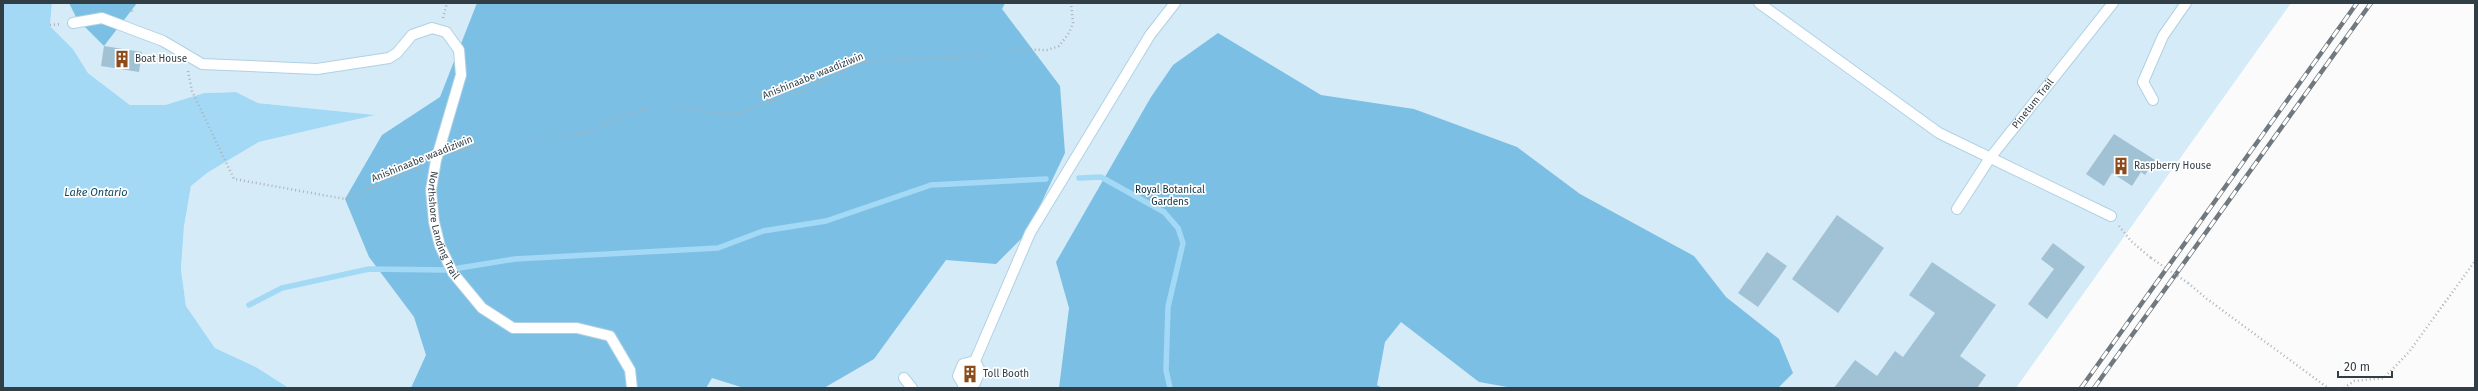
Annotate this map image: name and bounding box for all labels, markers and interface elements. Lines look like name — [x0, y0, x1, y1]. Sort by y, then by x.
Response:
building icon: Boat House — [112, 49, 132, 69]
street label: Anishinaabe waadiziwin — [761, 50, 865, 102]
place label: Boat House — [135, 53, 187, 65]
street label: Pinetum Trail — [2010, 76, 2057, 131]
street label: Anishinaabe waadiziwin — [370, 133, 474, 185]
building icon: Raspberry House — [2111, 156, 2131, 176]
place label: Raspberry House — [2134, 160, 2211, 172]
street label: Northshore Landing Trail — [425, 170, 462, 282]
park label: Royal Botanical Gardens — [1135, 184, 1205, 208]
water label: Lake Ontario — [64, 186, 128, 199]
scale bar — [2338, 353, 2392, 379]
text: 20 m — [2344, 360, 2370, 374]
building icon: Toll Booth — [960, 364, 980, 384]
place label: Toll Booth — [983, 368, 1029, 380]

